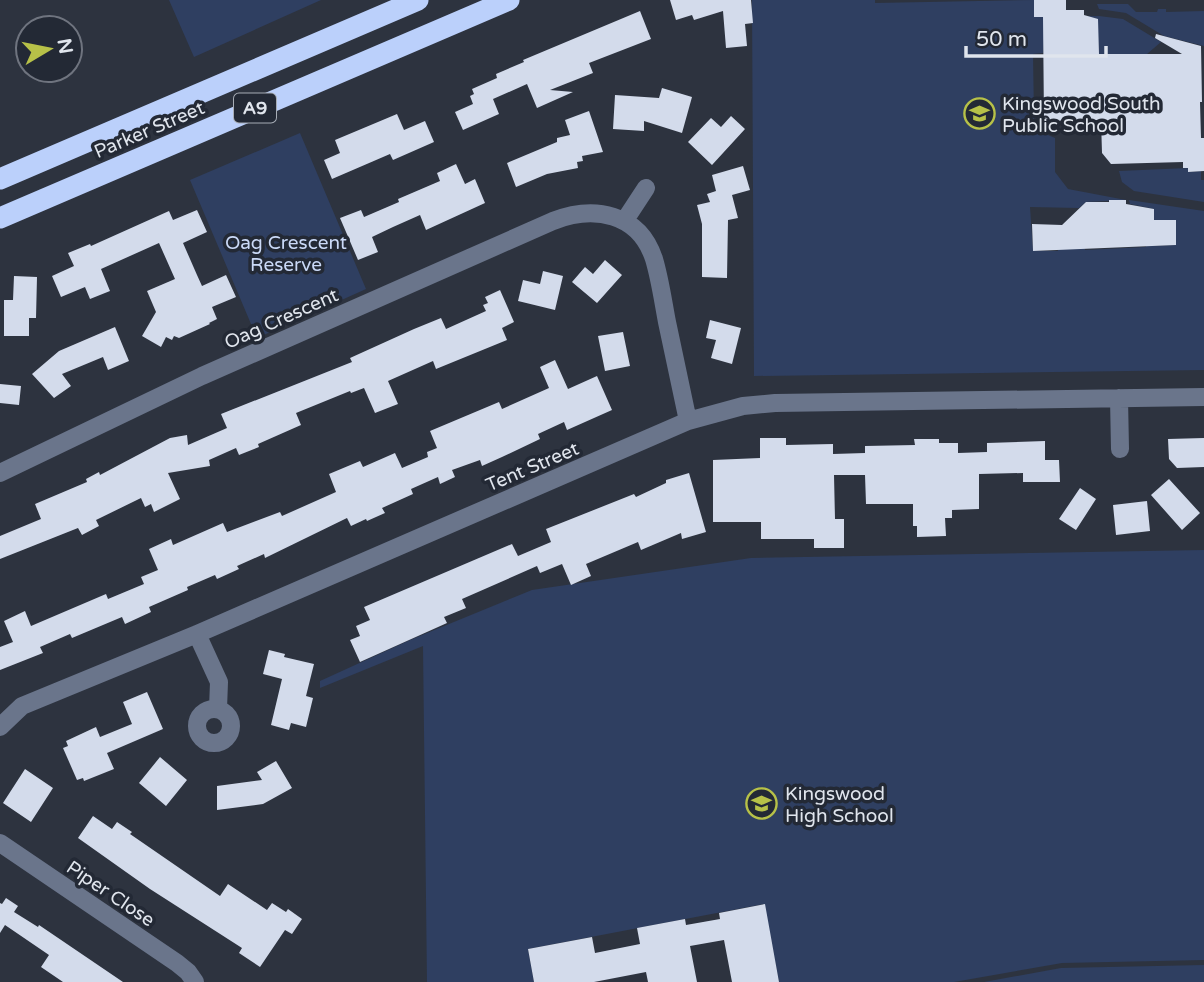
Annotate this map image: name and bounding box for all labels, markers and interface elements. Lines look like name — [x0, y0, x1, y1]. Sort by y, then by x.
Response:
north arrow — [14, 14, 84, 84]
scale bar — [966, 14, 1106, 58]
text: 50 m — [976, 27, 1027, 52]
text: N — [53, 37, 77, 56]
place label: Kingswood South Public School — [1002, 93, 1161, 137]
road number: A9 — [234, 94, 276, 122]
street label: Parker Street — [91, 97, 208, 163]
school or university icon: Kingswood South Public School — [962, 97, 996, 131]
park label: Oag Crescent Reserve — [225, 232, 347, 276]
street label: Oag Crescent — [221, 284, 342, 354]
street label: Tent Street — [483, 437, 582, 496]
place label: Kingswood High School — [785, 783, 894, 827]
school or university icon: Kingswood High School — [745, 787, 779, 821]
street label: Piper Close — [62, 856, 159, 931]

